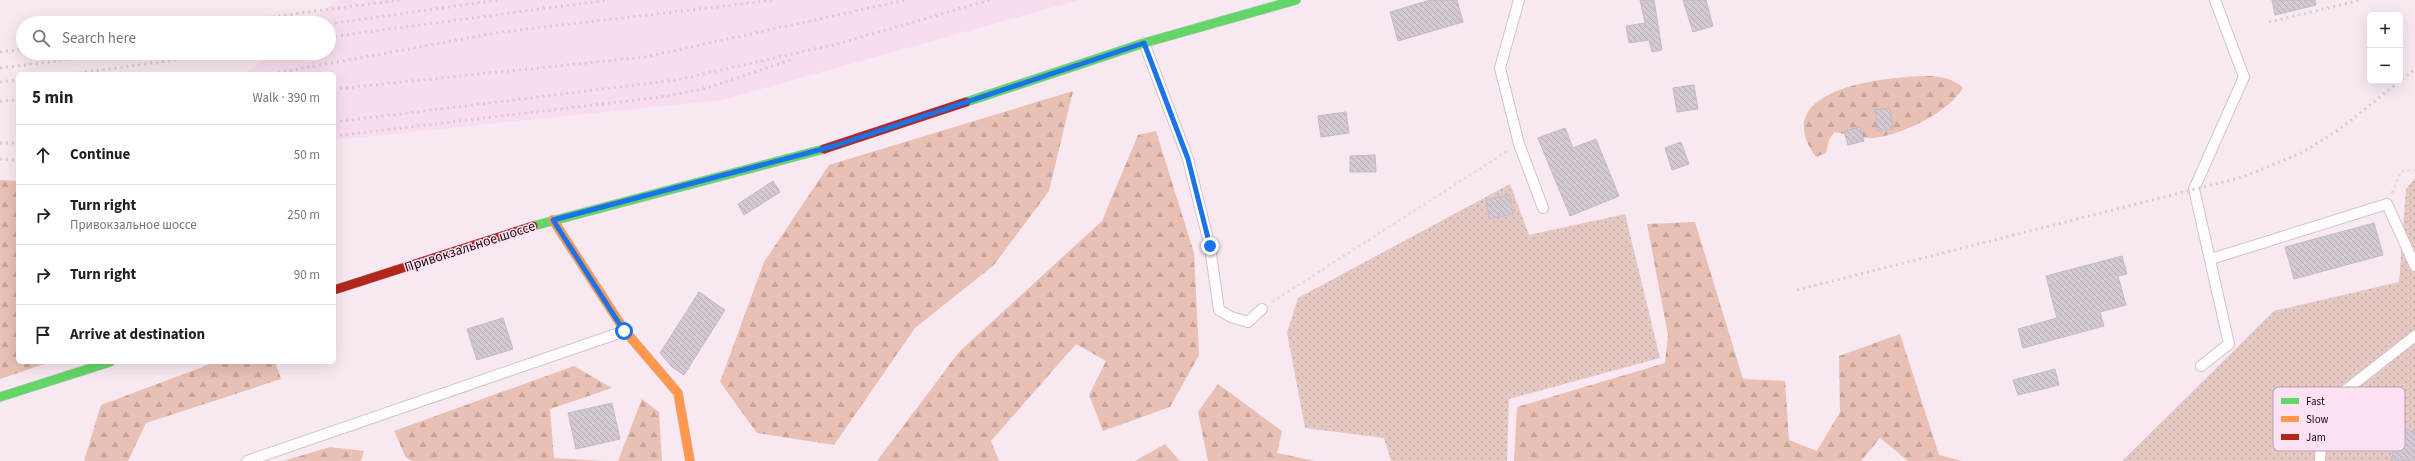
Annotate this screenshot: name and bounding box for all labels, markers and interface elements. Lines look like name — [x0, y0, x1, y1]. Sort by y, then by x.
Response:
map controls — [2367, 12, 2403, 84]
button: + — [2367, 12, 2403, 48]
search box — [16, 16, 336, 60]
icon: search — [30, 27, 52, 49]
text: Search here — [62, 28, 136, 49]
button: − — [2367, 48, 2403, 84]
text: 5 min — [32, 86, 73, 110]
text: Walk · 390 m — [252, 89, 320, 107]
icon: ahead — [32, 144, 54, 166]
text: Continue — [70, 144, 130, 165]
text: 50 m — [294, 146, 320, 164]
text: Turn right — [70, 195, 136, 216]
icon: right — [32, 204, 54, 226]
text: 250 m — [287, 206, 320, 224]
text: Привокзальное шоссе — [70, 216, 197, 234]
street label: Привокзальное шоссе — [402, 216, 538, 278]
route end — [1201, 237, 1219, 255]
icon: right — [32, 264, 54, 286]
text: Turn right — [70, 264, 136, 285]
text: 90 m — [294, 266, 320, 284]
route start — [615, 322, 633, 340]
icon: arrive — [32, 324, 54, 346]
text: Arrive at destination — [70, 324, 205, 345]
legend — [2273, 387, 2405, 451]
text: Fast — [2306, 394, 2325, 409]
text: Slow — [2306, 412, 2329, 427]
text: Jam — [2306, 430, 2326, 445]

